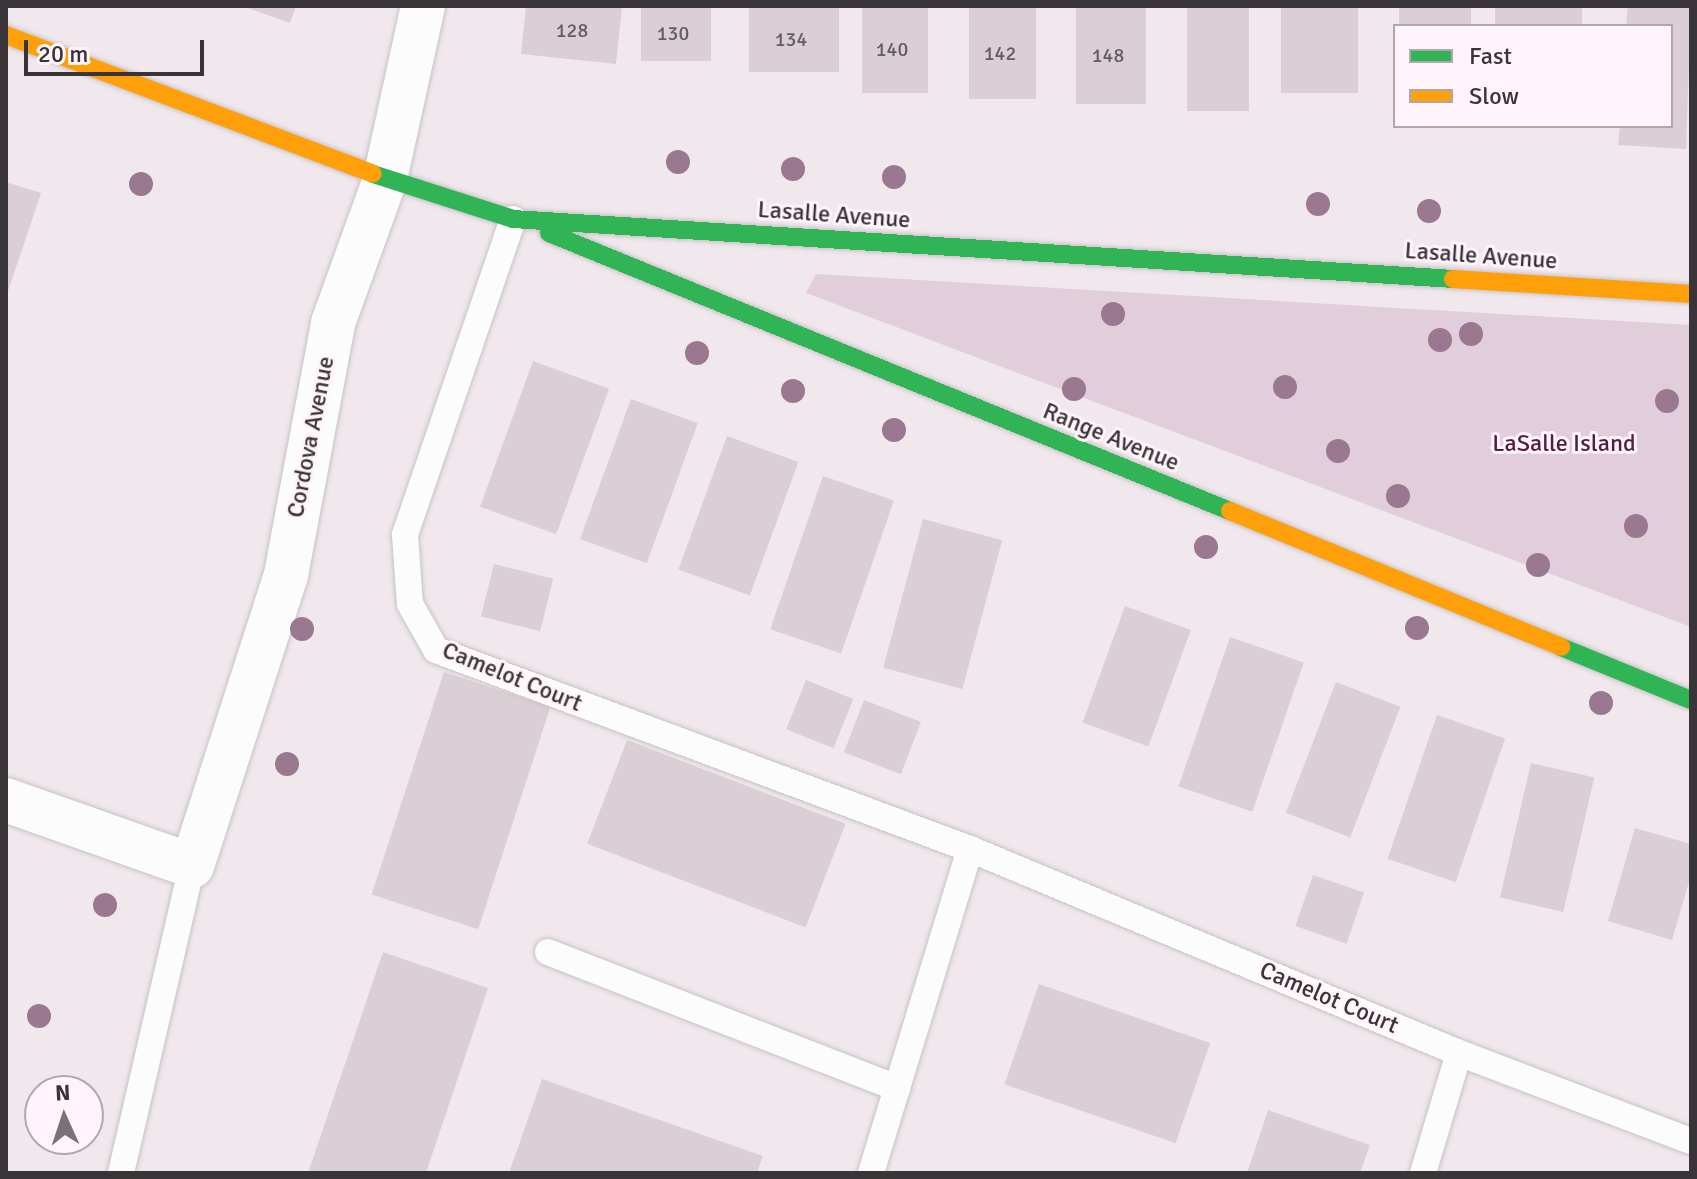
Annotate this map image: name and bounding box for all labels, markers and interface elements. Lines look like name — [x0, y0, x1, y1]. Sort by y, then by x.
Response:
house number: 128 — [556, 18, 588, 42]
house number: 130 — [657, 21, 689, 45]
scale bar — [28, 24, 208, 74]
legend — [1393, 24, 1673, 128]
house number: 134 — [775, 27, 807, 51]
house number: 140 — [876, 37, 908, 61]
text: 20 m — [38, 39, 88, 69]
house number: 142 — [984, 41, 1016, 65]
text: Fast — [1469, 41, 1512, 71]
house number: 148 — [1092, 43, 1124, 67]
text: Slow — [1469, 81, 1519, 111]
street label: Lasalle Avenue — [757, 195, 911, 235]
street label: Lasalle Avenue — [1404, 236, 1558, 276]
street label: Cordova Avenue — [281, 354, 341, 520]
street label: Range Avenue — [1039, 397, 1183, 477]
park label: LaSalle Island — [1492, 430, 1636, 458]
street label: Camelot Court — [438, 636, 586, 718]
street label: Camelot Court — [1255, 956, 1403, 1040]
north arrow — [24, 1075, 104, 1155]
text: N — [54, 1079, 71, 1106]

